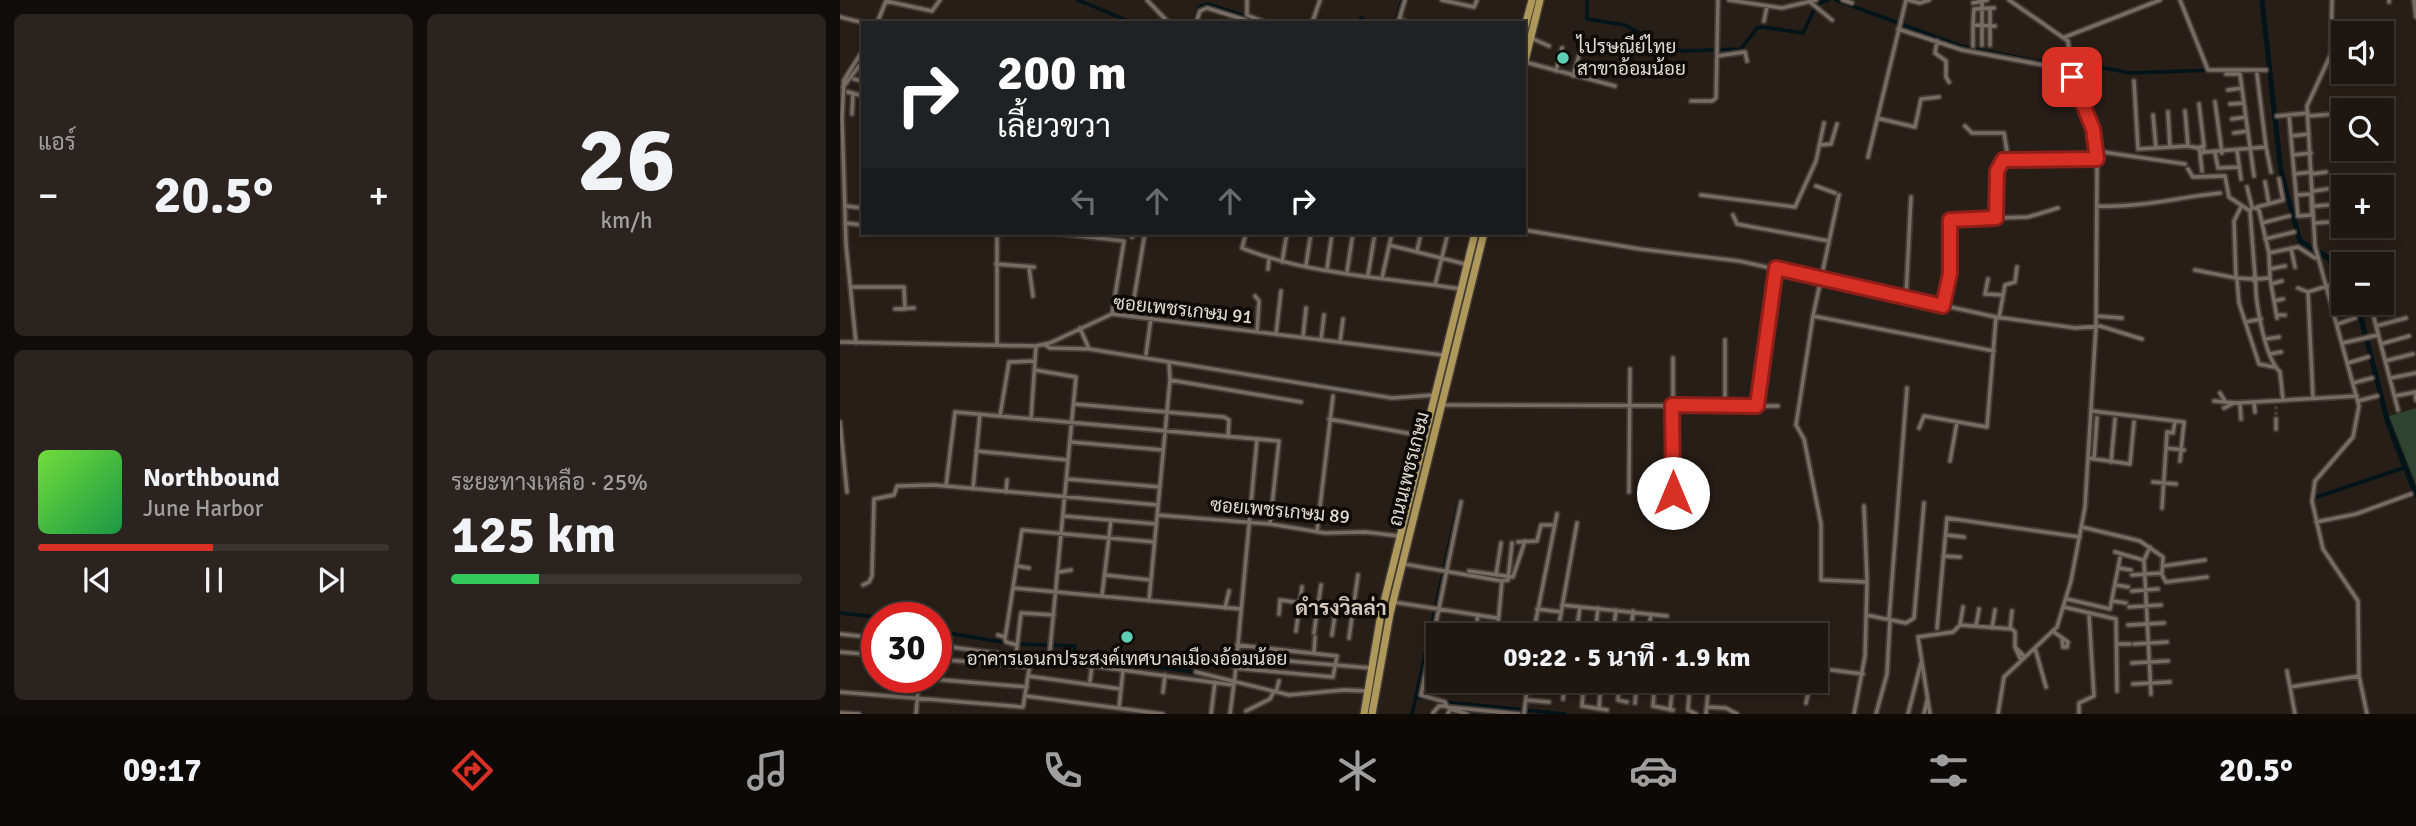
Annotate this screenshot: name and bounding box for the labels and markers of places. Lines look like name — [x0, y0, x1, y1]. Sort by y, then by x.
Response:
place label: ไปรษณีย์ไทย สาขาอ้อมน้อย — [1575, 34, 1686, 81]
pin — [2042, 47, 2102, 107]
marker: ไปรษณีย์ไทย สาขาอ้อมน้อย — [1555, 50, 1571, 66]
marker: อาคารเอนกประสงค์เทศบาลเมืองอ้อมน้อย — [1119, 629, 1135, 645]
place label: อาคารเอนกประสงค์เทศบาลเมืองอ้อมน้อย — [967, 646, 1287, 671]

